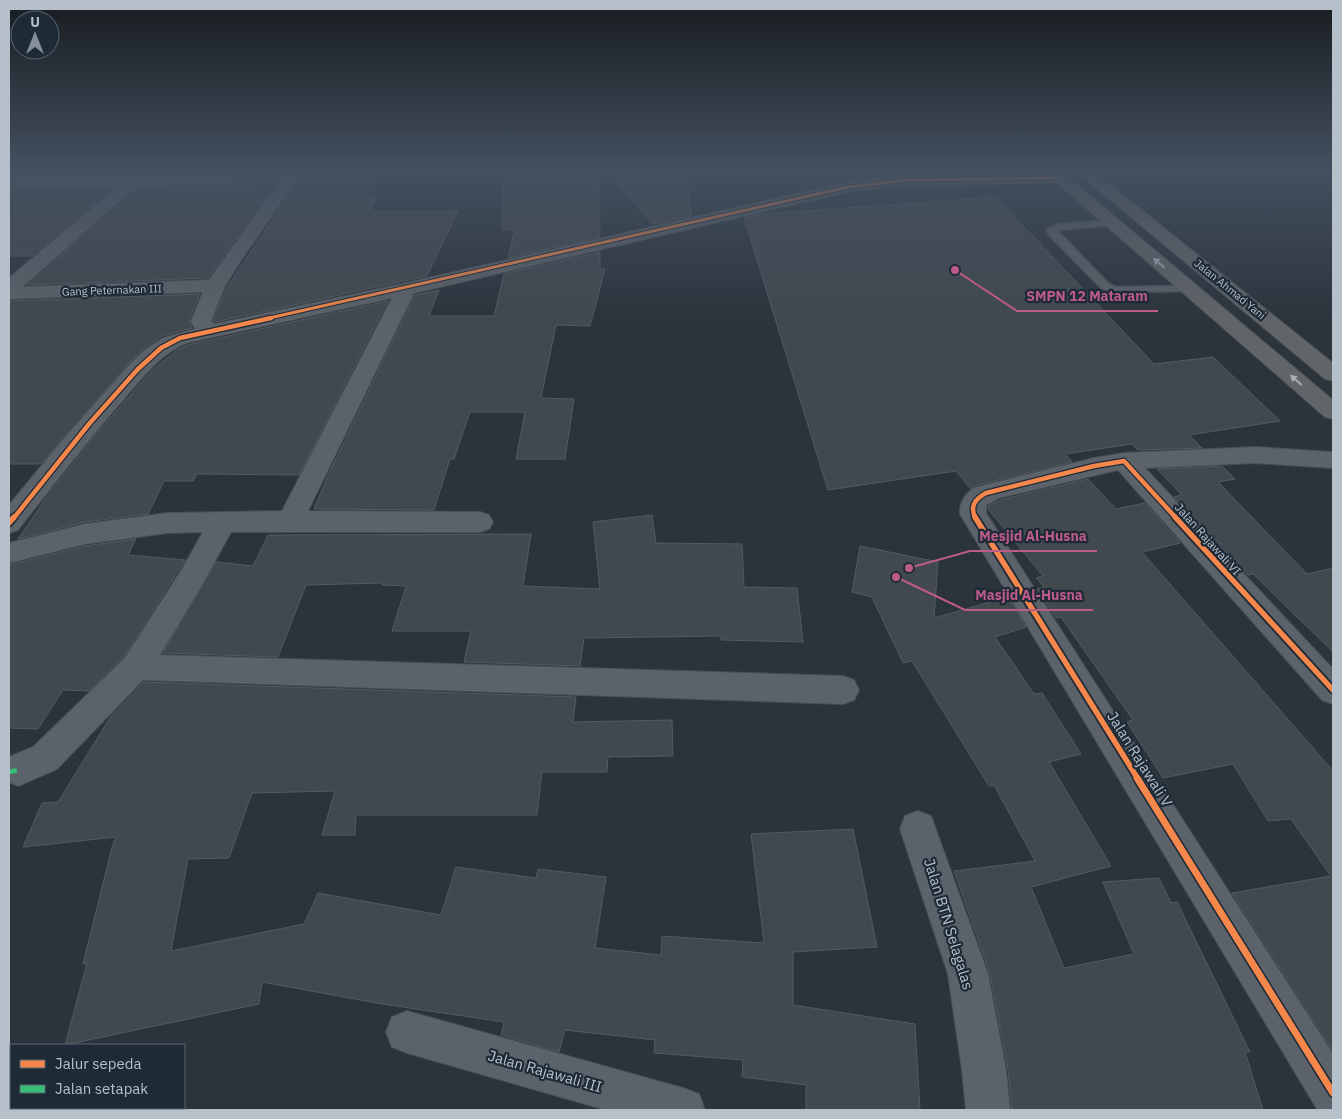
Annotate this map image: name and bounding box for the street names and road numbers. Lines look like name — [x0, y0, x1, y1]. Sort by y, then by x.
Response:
street label: Jalan Ahmad Yani — [1191, 256, 1269, 322]
street label: Gang Peternakan III — [62, 281, 162, 299]
street label: Jalan Rajawali VI — [1172, 500, 1244, 578]
street label: Jalan Rajawali V — [1103, 708, 1177, 810]
street label: Jalan BTN Selagalas — [920, 856, 978, 992]
street label: Jalan Rajawali III — [486, 1046, 604, 1096]

